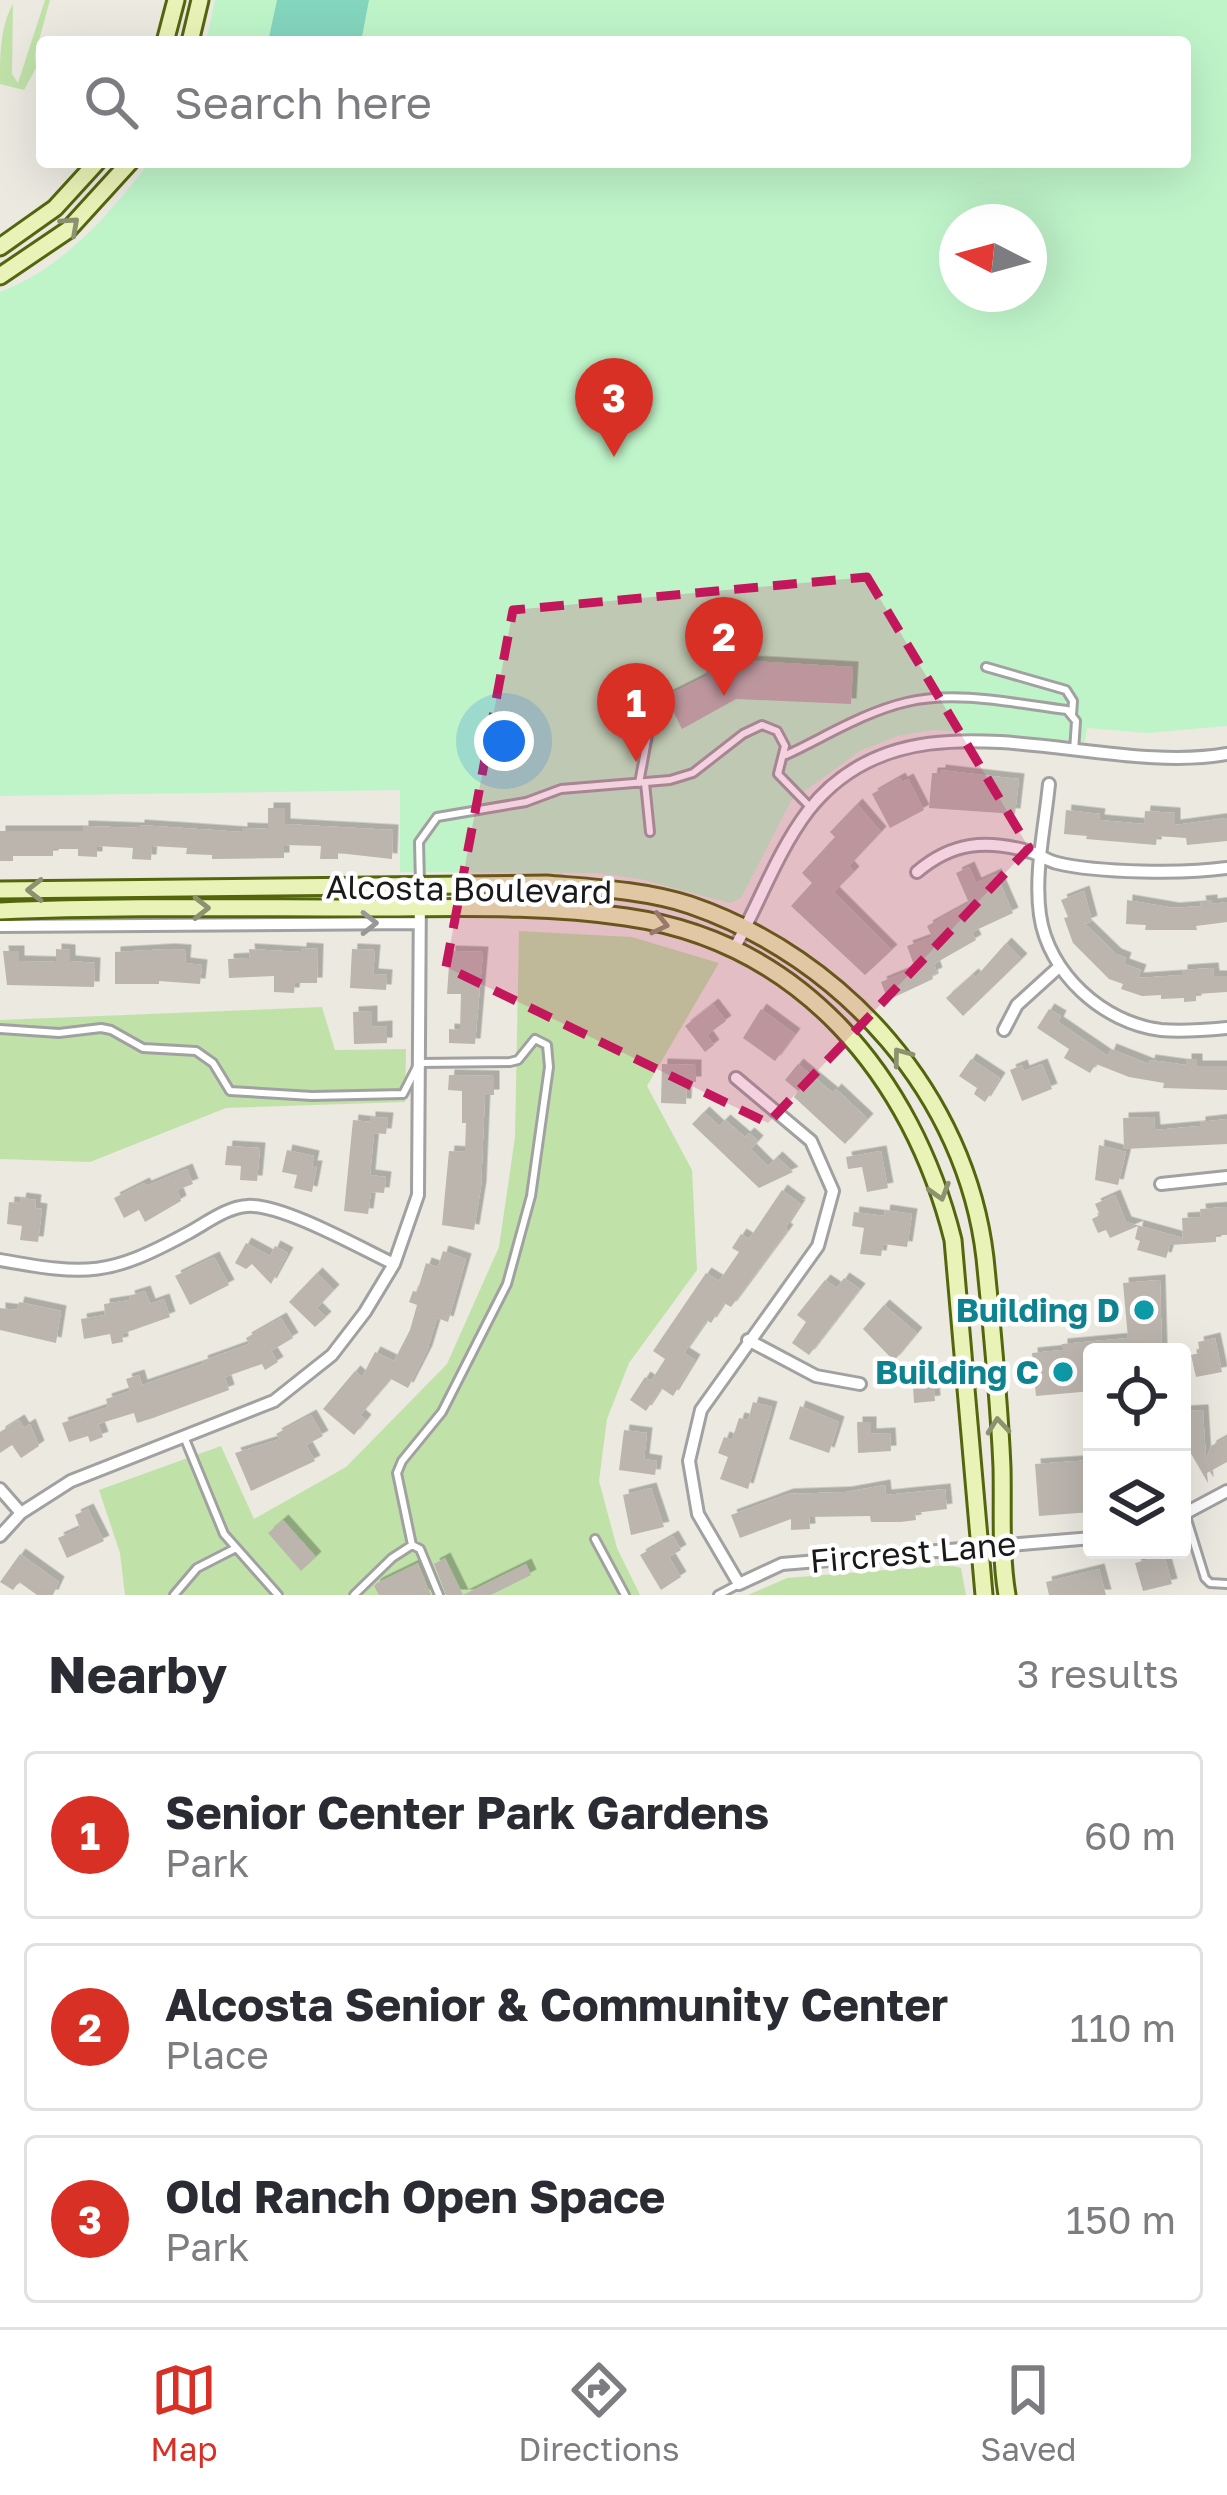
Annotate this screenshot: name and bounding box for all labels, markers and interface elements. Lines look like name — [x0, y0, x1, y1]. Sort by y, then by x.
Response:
search box — [36, 36, 1191, 168]
icon: search — [78, 69, 144, 135]
text: Search here — [174, 75, 432, 129]
north arrow — [939, 204, 1047, 312]
one-way arrow — [57, 218, 78, 239]
pin: 3 — [575, 358, 653, 457]
pin: 2 — [685, 597, 763, 696]
pin: 1 — [597, 663, 675, 762]
your location — [474, 711, 534, 771]
street label: Alcosta Boulevard — [325, 867, 613, 910]
one-way arrow — [25, 877, 43, 903]
one-way arrow — [193, 895, 211, 921]
one-way arrow — [361, 910, 379, 936]
one-way arrow — [649, 911, 669, 936]
one-way arrow — [894, 1048, 915, 1070]
one-way arrow — [926, 1181, 951, 1202]
place label: Building D — [956, 1290, 1120, 1329]
marker: Building D — [1131, 1297, 1157, 1323]
map controls — [1083, 1343, 1191, 1559]
button: locate — [1083, 1343, 1191, 1451]
place label: Building C — [875, 1352, 1039, 1391]
marker: Building C — [1050, 1359, 1076, 1385]
one-way arrow — [986, 1416, 1011, 1435]
button: layers — [1083, 1451, 1191, 1559]
street label: Fircrest Lane — [808, 1523, 1018, 1580]
text: Nearby — [48, 1643, 227, 1704]
text: 3 results — [1017, 1650, 1179, 1697]
text: Senior Center Park Gardens — [165, 1785, 769, 1839]
text: 1 — [80, 1812, 100, 1859]
text: 60 m — [1084, 1812, 1176, 1859]
text: Park — [165, 1839, 249, 1886]
text: Alcosta Senior & Community Center — [165, 1977, 948, 2031]
text: 2 — [78, 2004, 102, 2051]
text: 110 m — [1070, 2004, 1176, 2051]
text: Place — [165, 2031, 269, 2078]
text: Old Ranch Open Space — [165, 2169, 665, 2223]
text: 3 — [78, 2196, 102, 2243]
text: 150 m — [1066, 2196, 1176, 2243]
text: Park — [165, 2223, 249, 2270]
tab: Map — [150, 2357, 218, 2468]
tab: Directions — [518, 2357, 680, 2468]
tab: Saved — [980, 2357, 1077, 2468]

